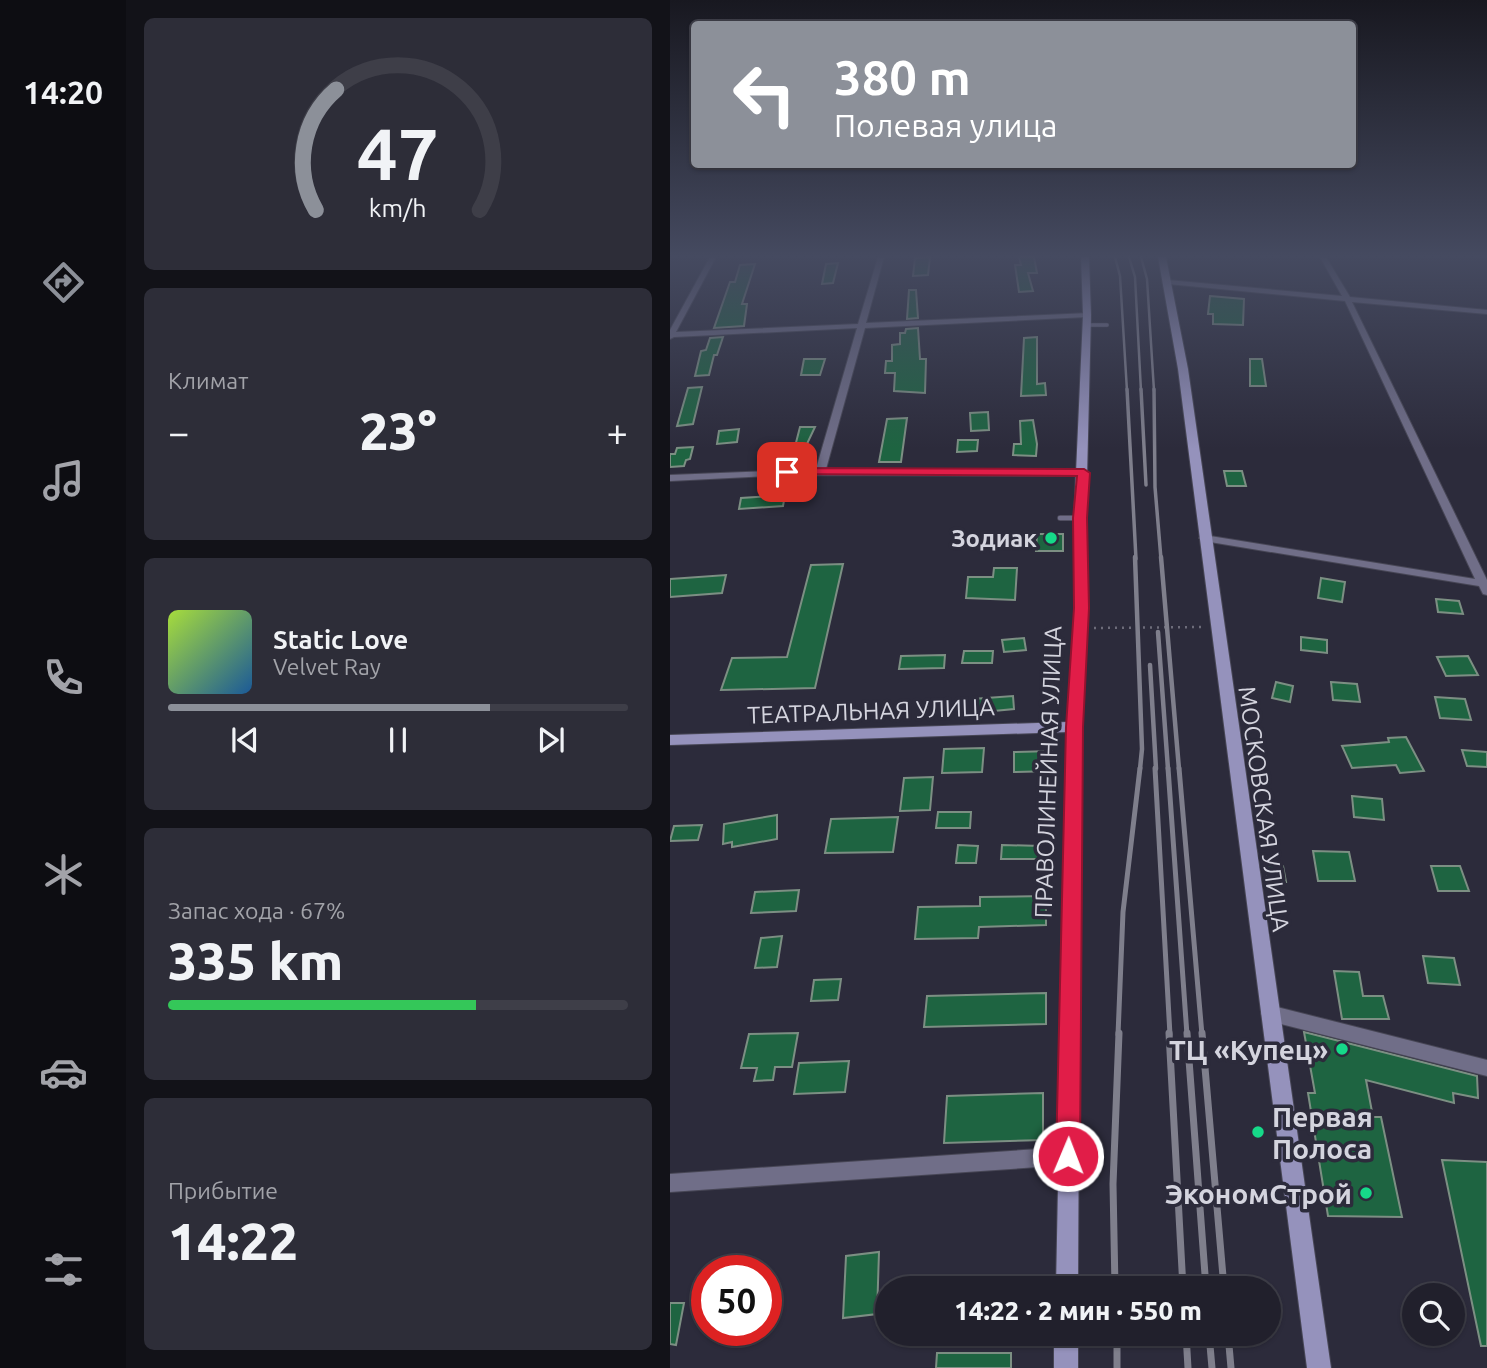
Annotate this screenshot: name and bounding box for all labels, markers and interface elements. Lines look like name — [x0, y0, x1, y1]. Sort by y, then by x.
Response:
icon: left — [719, 49, 810, 140]
text: 380 m — [834, 49, 971, 104]
text: 14:20 — [23, 74, 103, 110]
text: Полевая улица — [834, 107, 1057, 143]
text: 47 — [357, 112, 439, 194]
text: km/h — [369, 194, 427, 222]
icon: directions — [39, 258, 88, 307]
text: Климат — [168, 368, 248, 393]
text: 23° — [359, 402, 437, 460]
text: − — [168, 411, 189, 453]
text: + — [607, 411, 628, 453]
pin — [757, 442, 817, 502]
icon: arrive — [768, 453, 806, 491]
icon: music — [39, 456, 88, 505]
place label: Зодиак — [951, 525, 1037, 552]
marker: Зодиак — [1043, 530, 1059, 546]
text: Static Love — [273, 625, 408, 654]
street label: ПРАВОЛИНЕЙНАЯ УЛИЦА — [1028, 625, 1067, 919]
icon: phone — [39, 653, 88, 702]
text: Velvet Ray — [273, 654, 381, 679]
street label: МОСКОВСКАЯ УЛИЦА — [1233, 685, 1295, 934]
street label: ТЕАТРАЛЬНАЯ УЛИЦА — [747, 693, 996, 729]
icon: previous — [226, 721, 264, 759]
icon: pause — [379, 721, 417, 759]
icon: next — [532, 721, 570, 759]
icon: climate — [39, 850, 88, 899]
text: Запас хода · 67% — [168, 898, 345, 923]
text: 335 km — [168, 932, 343, 990]
place label: ТЦ «Купец» — [1169, 1034, 1328, 1065]
marker: ТЦ «Купец» — [1334, 1041, 1350, 1057]
icon: car — [39, 1048, 88, 1097]
place label: Первая Полоса — [1272, 1101, 1373, 1164]
position arrow — [1031, 1119, 1105, 1193]
marker: Первая Полоса — [1250, 1124, 1266, 1140]
text: Прибытие — [168, 1178, 278, 1203]
place label: ЭкономСтрой — [1164, 1178, 1352, 1209]
marker: ЭкономСтрой — [1358, 1185, 1374, 1201]
text: 14:22 — [168, 1212, 298, 1270]
icon: filters — [39, 1245, 88, 1294]
speed limit sign: 50 — [691, 1255, 782, 1346]
map controls — [1402, 1283, 1465, 1346]
button: search — [1402, 1283, 1465, 1346]
text: 14:22 · 2 мин · 550 m — [954, 1296, 1202, 1325]

